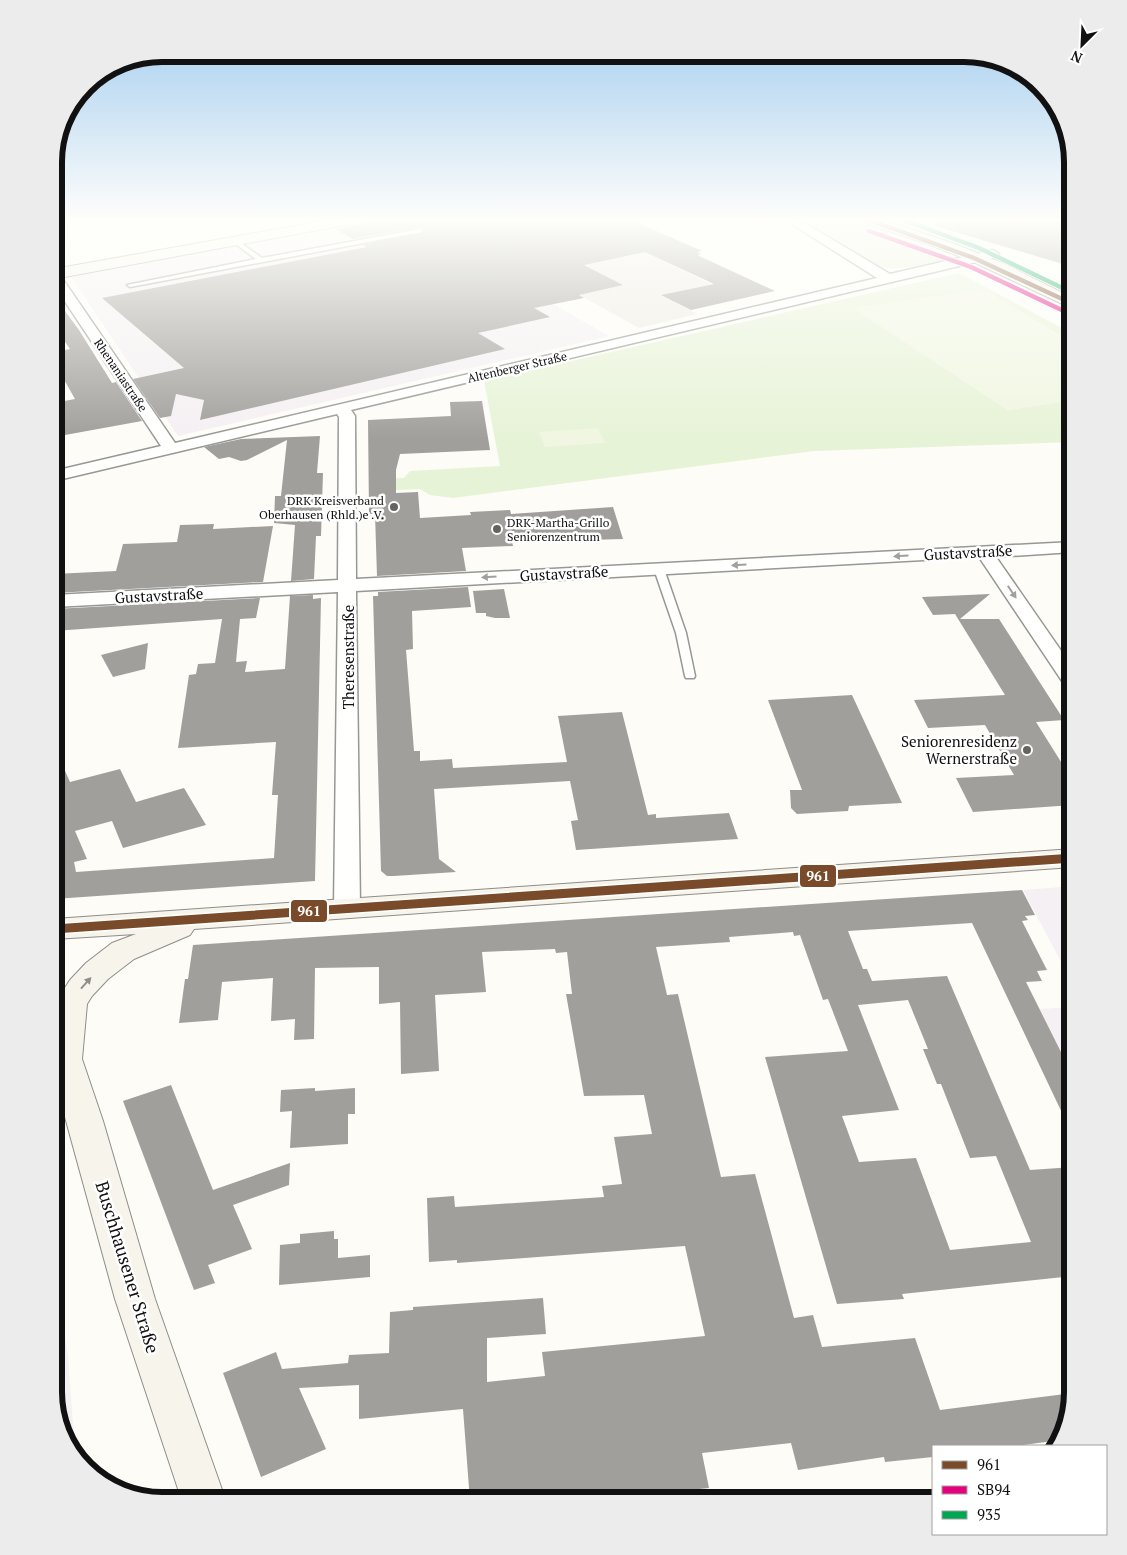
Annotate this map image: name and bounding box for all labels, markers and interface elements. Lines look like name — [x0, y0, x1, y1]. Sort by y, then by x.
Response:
north arrow — [1057, 20, 1107, 70]
text: N — [1067, 46, 1085, 68]
street label: Rhenaniastraße — [91, 336, 151, 414]
street label: Altenberger Straße — [466, 348, 568, 386]
place label: DRK Kreisverband Oberhausen (Rhld.)e .V. — [259, 493, 384, 522]
marker: DRK Kreisverband Oberhausen (Rhld.)e .V. — [388, 501, 400, 513]
place label: DRK-Martha-Grillo Seniorenzentrum — [507, 515, 610, 544]
marker: DRK-Martha-Grillo Seniorenzentrum — [491, 523, 503, 535]
street label: Gustavstraße — [923, 540, 1013, 564]
one-way arrow — [893, 553, 909, 561]
street label: Gustavstraße — [519, 561, 609, 585]
one-way arrow — [730, 561, 746, 569]
one-way arrow — [481, 574, 497, 582]
street label: Gustavstraße — [114, 583, 204, 607]
one-way arrow — [1007, 585, 1017, 599]
street label: Theresenstraße — [338, 605, 358, 709]
place label: Seniorenresidenz Wernerstraße — [901, 731, 1017, 768]
marker: Seniorenresidenz Wernerstraße — [1021, 744, 1033, 756]
line badge: 961 — [799, 864, 837, 888]
text: 961 — [806, 866, 830, 885]
line badge: 961 — [290, 899, 328, 923]
text: 961 — [297, 901, 321, 920]
one-way arrow — [80, 977, 92, 989]
street label: Buschhausener Straße — [90, 1178, 166, 1356]
legend — [932, 1445, 1107, 1535]
text: 961 — [977, 1454, 1001, 1474]
text: SB94 — [977, 1479, 1010, 1499]
text: 935 — [977, 1504, 1001, 1524]

